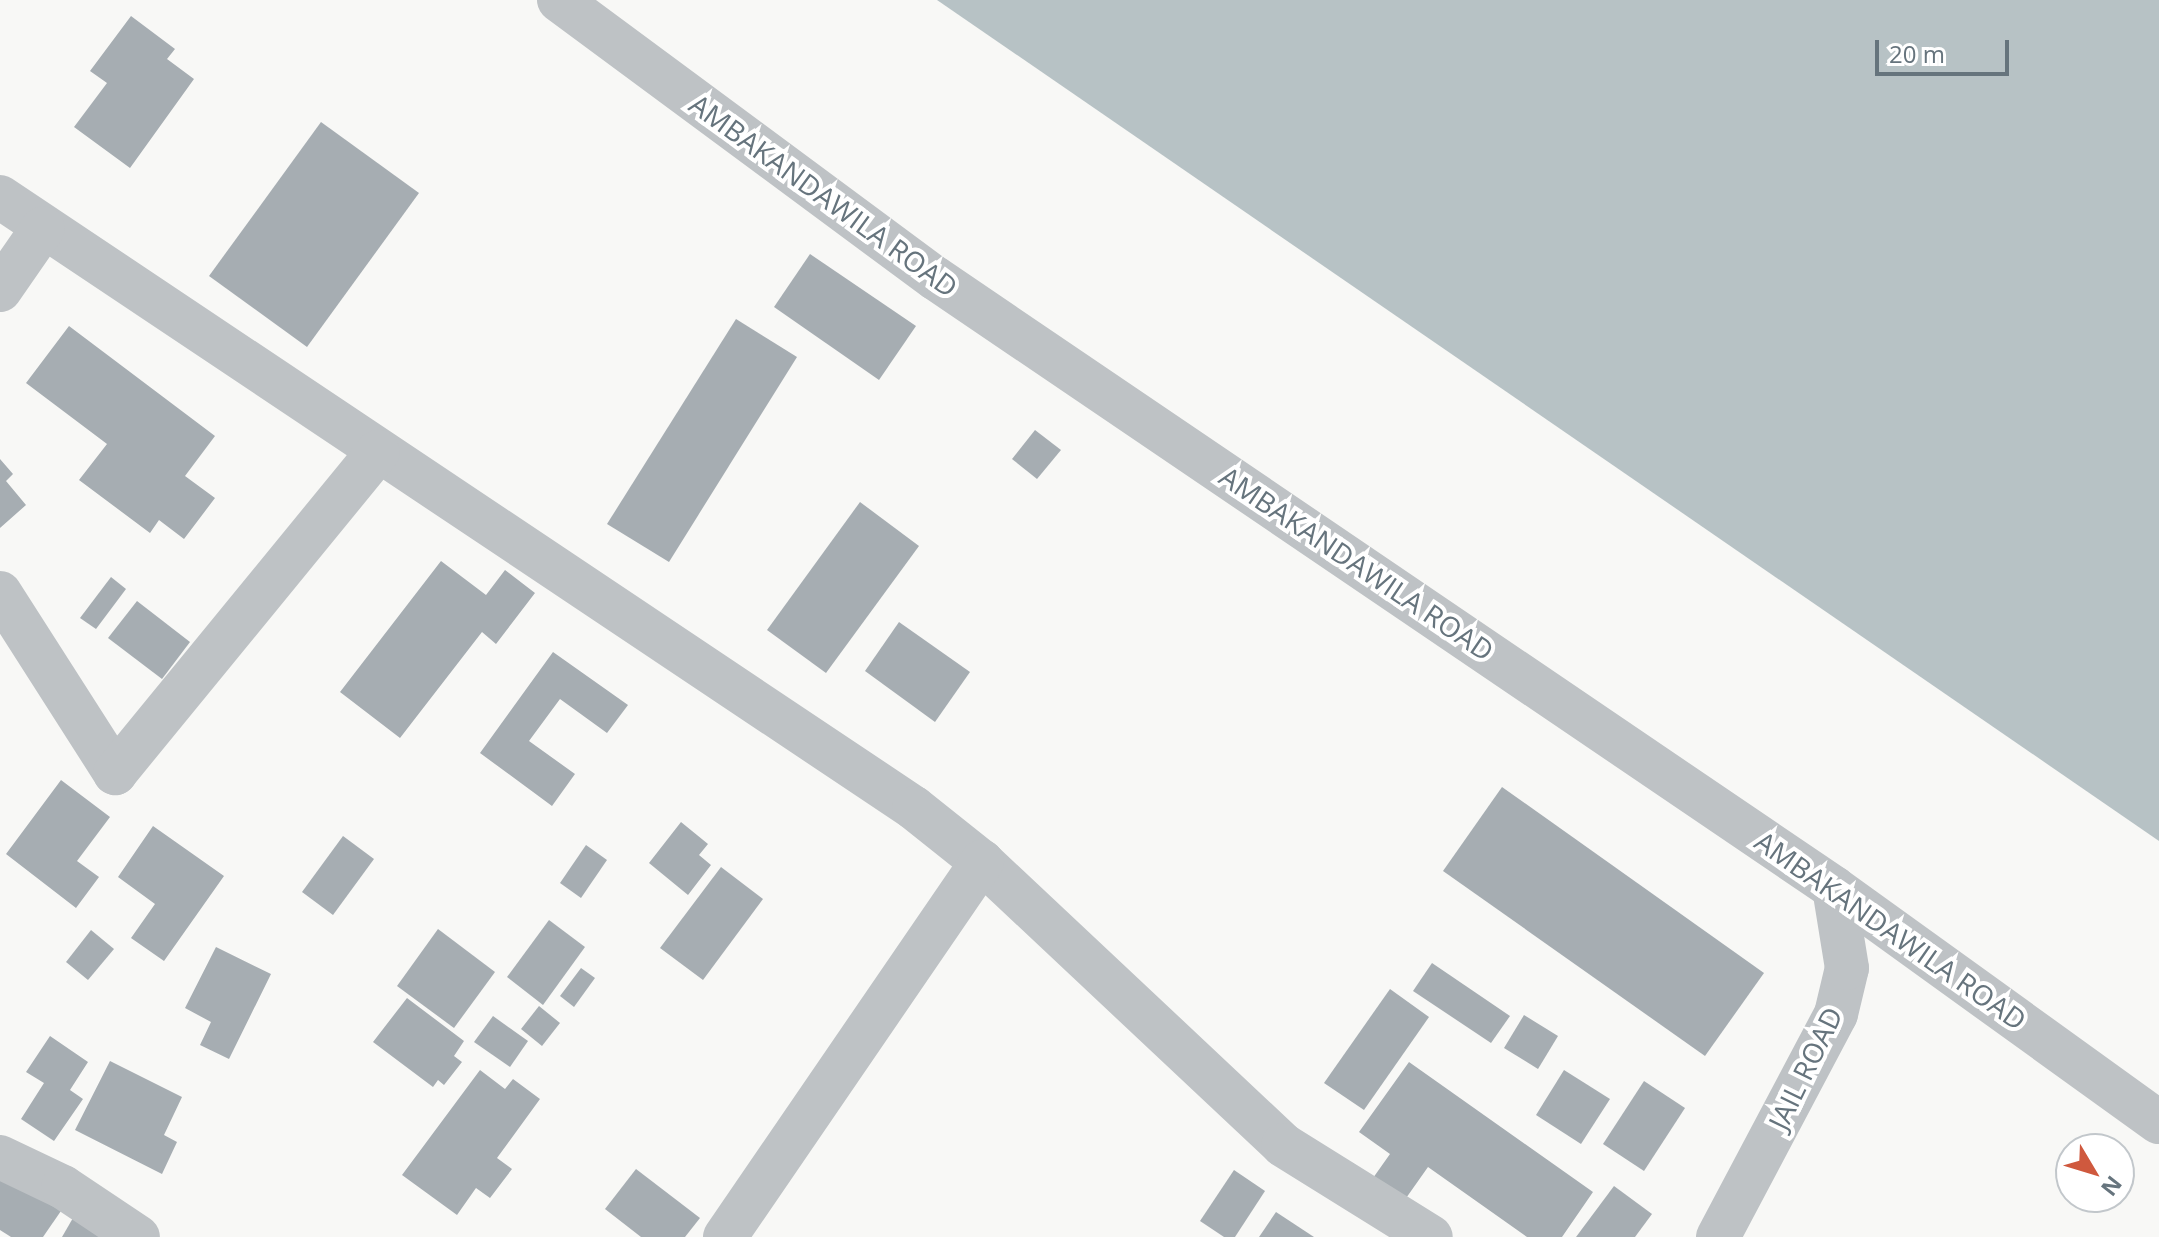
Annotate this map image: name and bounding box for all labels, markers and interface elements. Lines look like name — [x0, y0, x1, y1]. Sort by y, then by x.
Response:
scale bar — [1879, 24, 2013, 74]
text: 20 m — [1889, 37, 1945, 70]
street label: AMBAKANDAWILA ROAD — [683, 86, 965, 304]
street label: AMBAKANDAWILA ROAD — [1214, 459, 1500, 667]
street label: AMBAKANDAWILA ROAD — [1749, 824, 2033, 1036]
street label: JAIL ROAD — [1761, 1001, 1849, 1135]
north arrow — [2055, 1133, 2135, 1213]
text: N — [2095, 1170, 2130, 1203]

